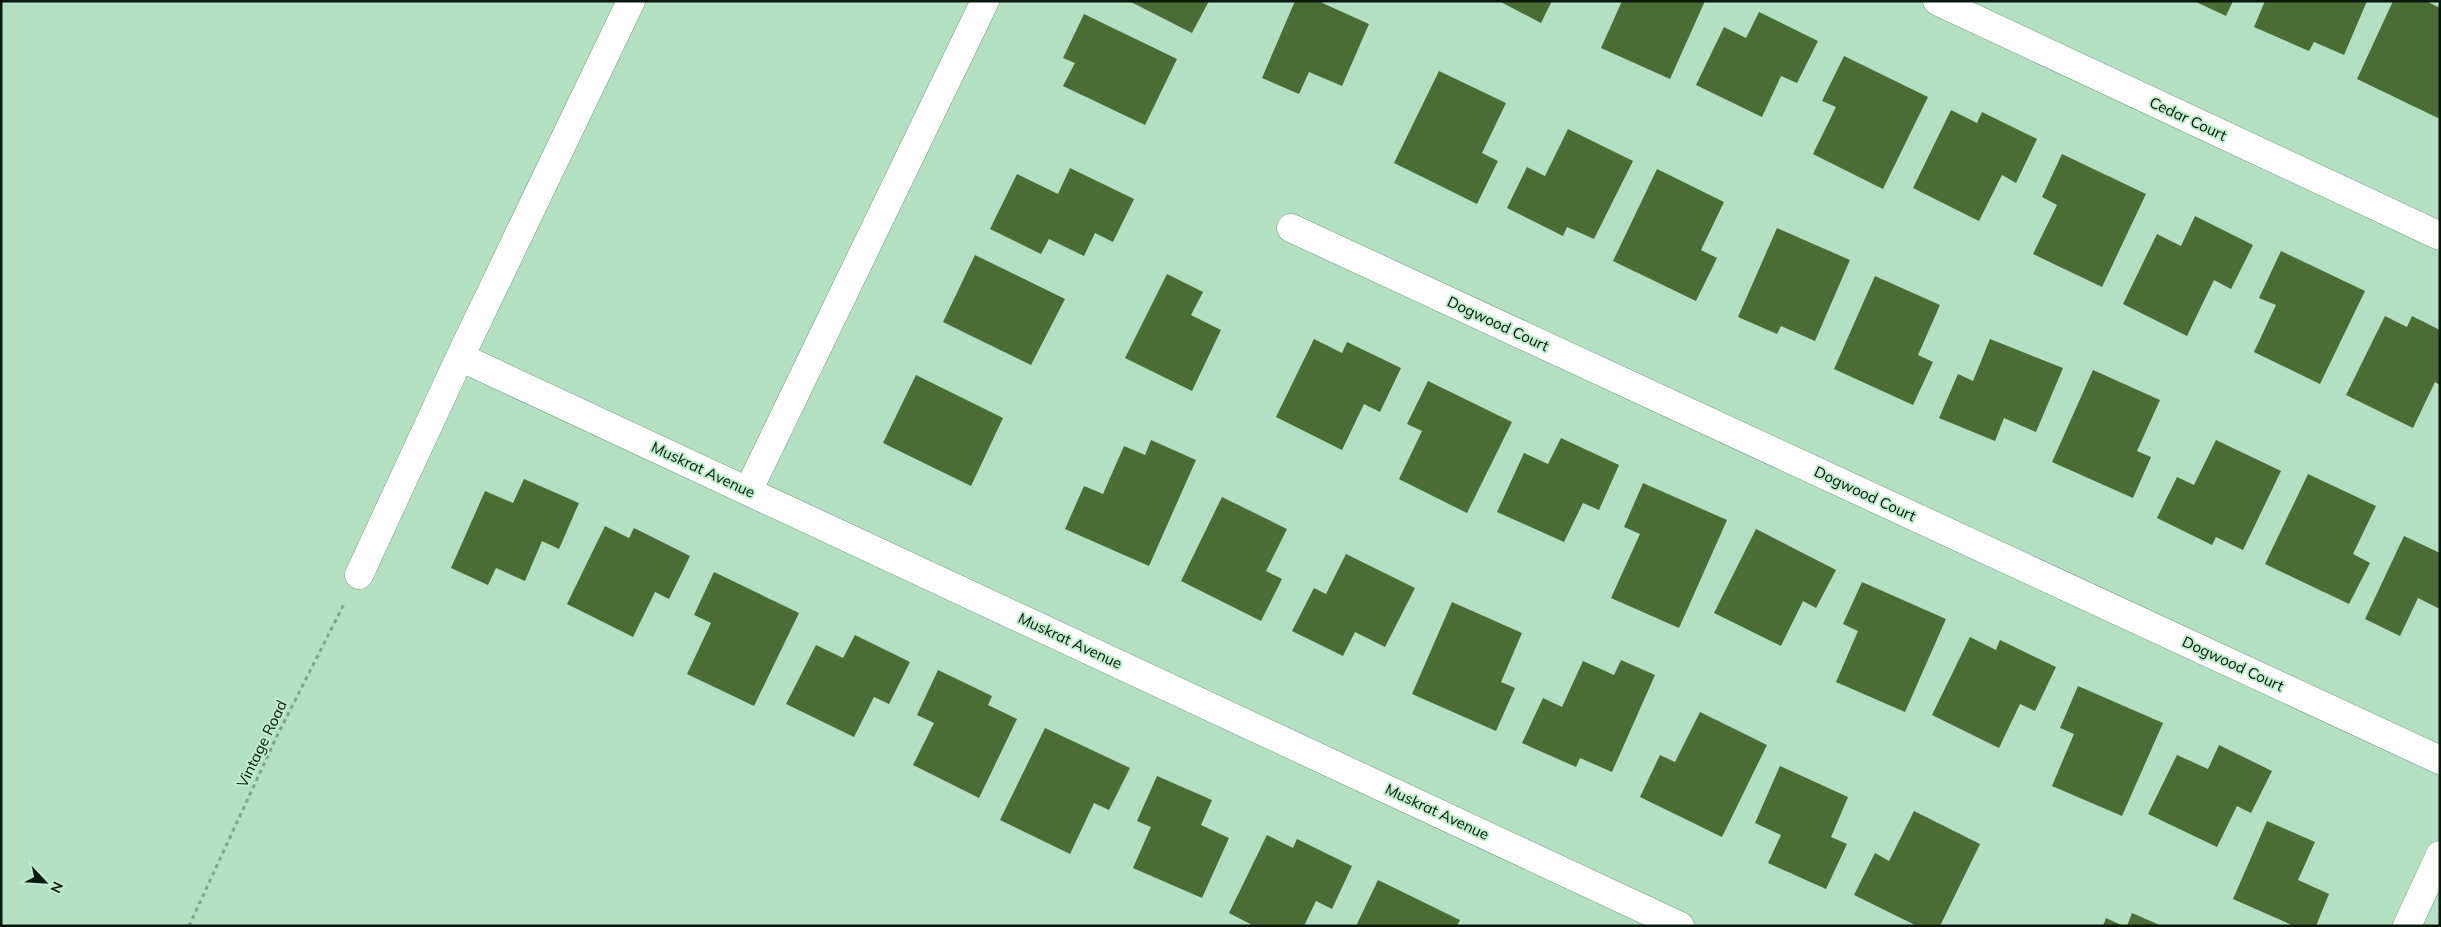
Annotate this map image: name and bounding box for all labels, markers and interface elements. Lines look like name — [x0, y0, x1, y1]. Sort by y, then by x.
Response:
street label: Cedar Court — [2146, 92, 2230, 145]
street label: Dogwood Court — [1444, 292, 1552, 355]
street label: Muskrat Avenue — [648, 437, 758, 502]
street label: Dogwood Court — [1811, 462, 1919, 525]
street label: Muskrat Avenue — [1015, 608, 1125, 673]
street label: Dogwood Court — [2179, 632, 2287, 695]
street label: Vintage Road — [232, 697, 291, 791]
street label: Muskrat Avenue — [1382, 779, 1492, 844]
north arrow — [20, 857, 70, 907]
text: N — [46, 879, 67, 896]

